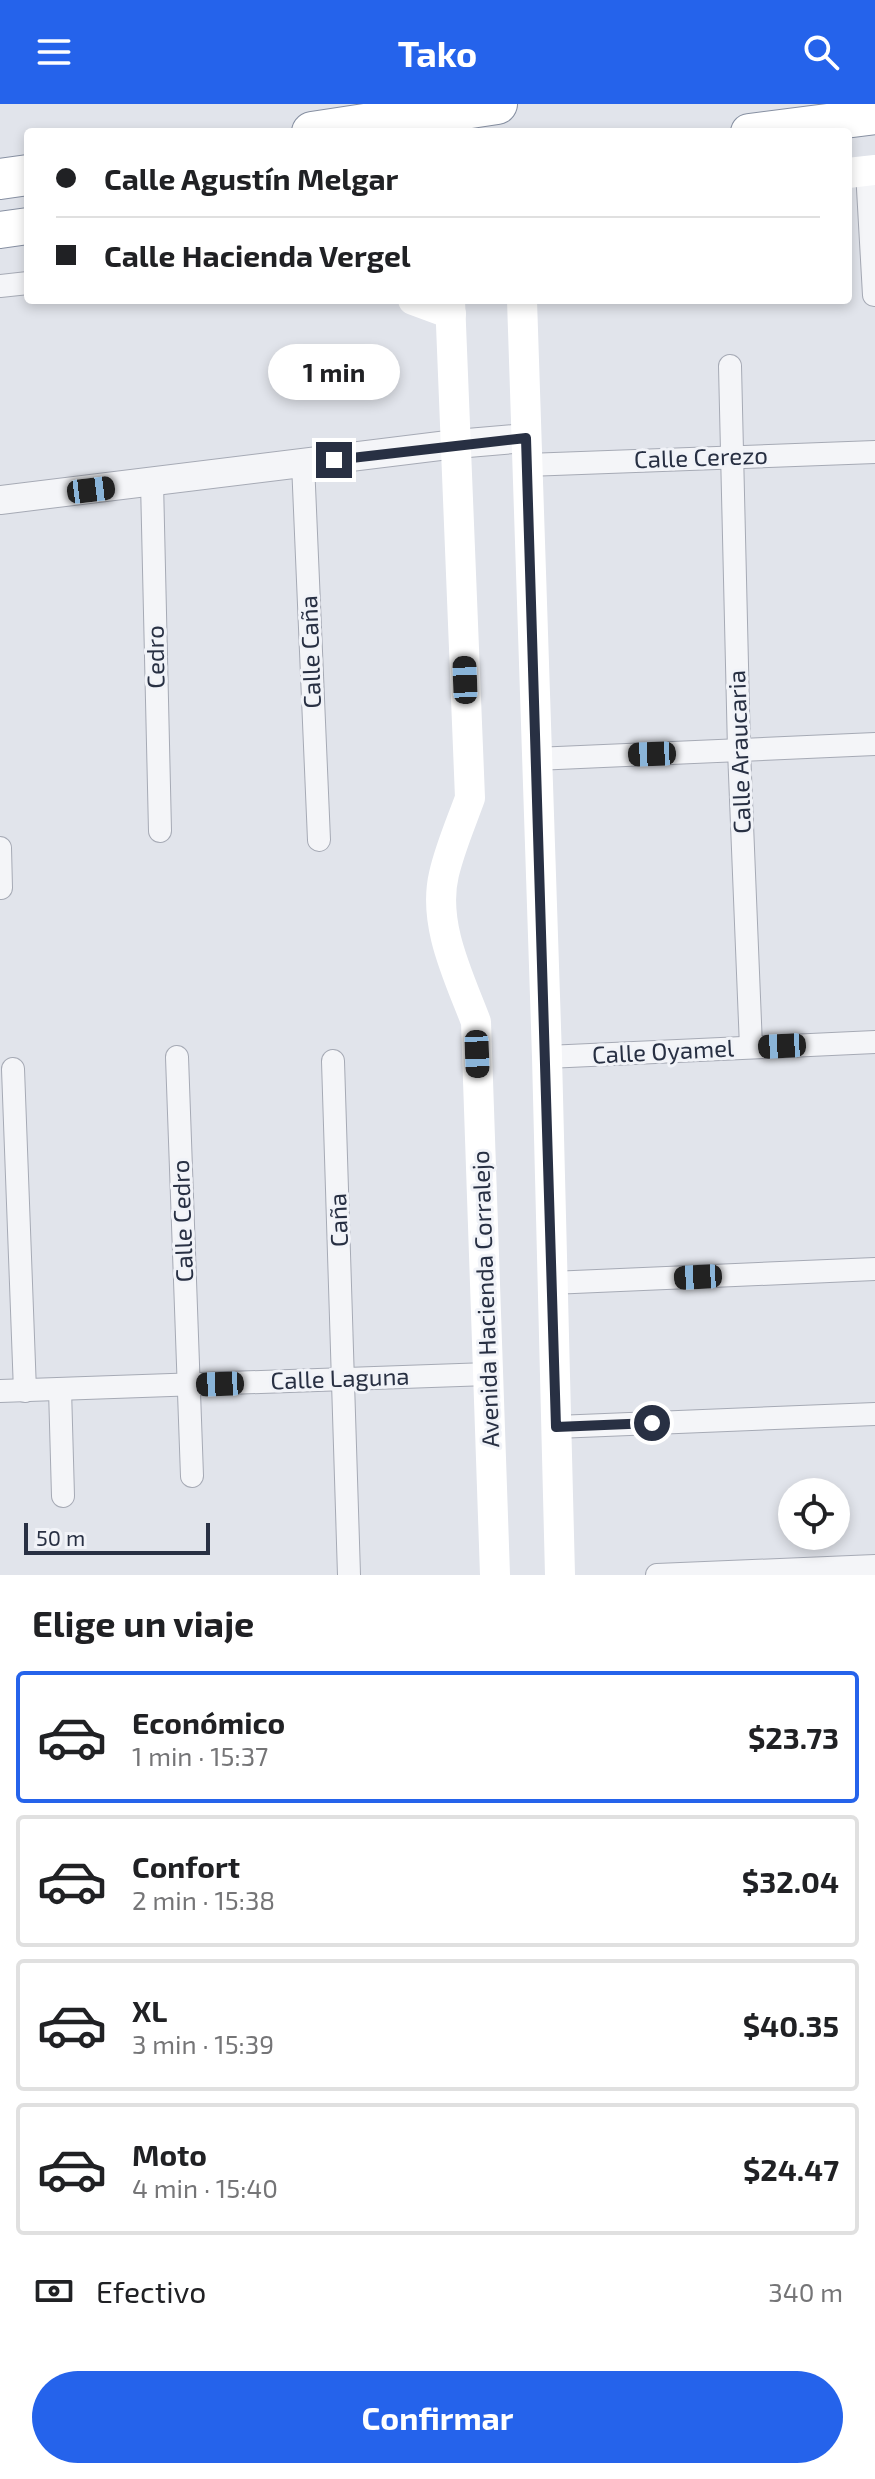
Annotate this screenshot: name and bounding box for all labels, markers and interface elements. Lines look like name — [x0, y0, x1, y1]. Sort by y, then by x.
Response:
icon: menu — [32, 30, 76, 74]
icon: search — [799, 30, 843, 74]
text: Tako — [398, 31, 477, 74]
text: Calle Agustín Melgar — [104, 160, 398, 196]
text: Calle Hacienda Vergel — [104, 237, 411, 273]
callout: 1 min — [268, 344, 400, 400]
text: 1 min — [303, 356, 365, 387]
street label: Calle Cerezo — [633, 440, 768, 473]
route end — [316, 442, 352, 478]
car — [66, 475, 116, 505]
street label: Calle Caña — [293, 595, 326, 709]
street label: Cedro — [139, 625, 170, 689]
car — [452, 656, 478, 704]
street label: Calle Araucaria — [721, 670, 756, 834]
car — [628, 741, 676, 767]
car — [464, 1030, 490, 1078]
street label: Calle Oyamel — [591, 1032, 735, 1069]
car — [757, 1033, 807, 1059]
street label: Avenida Hacienda Corralejo — [465, 1150, 504, 1448]
street label: Calle Cedro — [165, 1159, 198, 1283]
street label: Caña — [322, 1193, 353, 1248]
car — [673, 1264, 723, 1290]
street label: Calle Laguna — [270, 1361, 410, 1394]
car — [196, 1371, 244, 1397]
route start — [634, 1405, 670, 1441]
map controls — [778, 1478, 850, 1550]
button: locate — [778, 1478, 850, 1550]
scale bar — [24, 1519, 210, 1555]
text: 50 m — [36, 1524, 85, 1550]
text: Elige un viaje — [32, 1601, 254, 1644]
icon: car — [36, 1701, 108, 1773]
text: Económico — [132, 1704, 285, 1740]
text: $23.73 — [748, 1719, 839, 1755]
text: 1 min · 15:37 — [132, 1740, 268, 1771]
icon: car — [36, 1845, 108, 1917]
text: Confort — [132, 1848, 240, 1884]
text: $32.04 — [742, 1863, 839, 1899]
text: 2 min · 15:38 — [132, 1884, 275, 1915]
icon: car — [36, 1989, 108, 2061]
text: XL — [132, 1992, 167, 2028]
text: $40.35 — [743, 2007, 839, 2043]
text: 3 min · 15:39 — [132, 2028, 274, 2059]
icon: car — [36, 2133, 108, 2205]
text: Moto — [132, 2136, 207, 2172]
text: $24.47 — [743, 2151, 839, 2187]
text: 4 min · 15:40 — [132, 2172, 278, 2203]
icon: cash — [32, 2269, 76, 2313]
text: Efectivo — [96, 2273, 206, 2309]
text: 340 m — [768, 2276, 843, 2307]
button: Confirmar — [32, 2371, 843, 2463]

